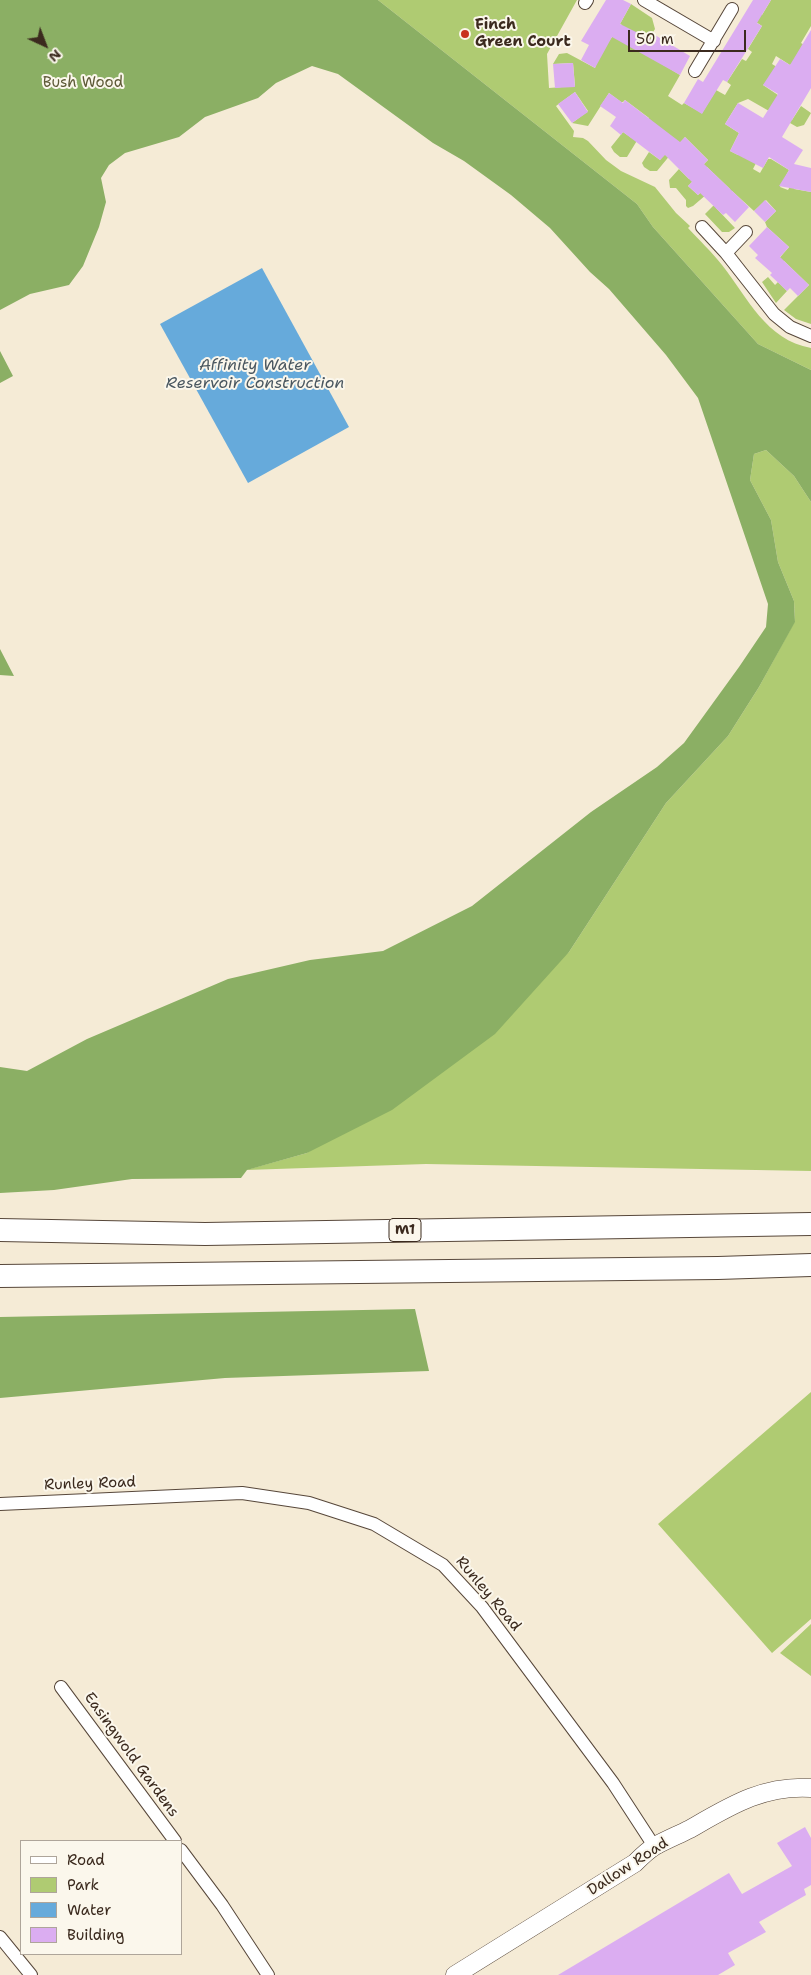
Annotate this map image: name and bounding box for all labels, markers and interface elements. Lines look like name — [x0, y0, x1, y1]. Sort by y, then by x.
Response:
place label: Finch Green Court — [475, 16, 571, 51]
north arrow — [20, 20, 70, 70]
scale bar — [631, 20, 748, 52]
marker: Finch Green Court — [459, 28, 471, 40]
text: 50 m — [636, 29, 674, 49]
text: N — [45, 46, 65, 66]
park label: Bush Wood — [43, 74, 123, 92]
water label: Affinity Water Reservoir Construction — [166, 356, 344, 394]
road number: M1 — [389, 1218, 421, 1242]
street label: Runley Road — [44, 1473, 136, 1495]
street label: Runley Road — [452, 1553, 524, 1635]
street label: Easingwold Gardens — [80, 1689, 182, 1821]
street label: Dallow Road — [584, 1834, 672, 1900]
legend — [20, 1840, 182, 1955]
text: Road — [67, 1850, 105, 1870]
text: Park — [67, 1875, 99, 1895]
text: Water — [67, 1900, 111, 1920]
text: Building — [67, 1925, 124, 1945]

